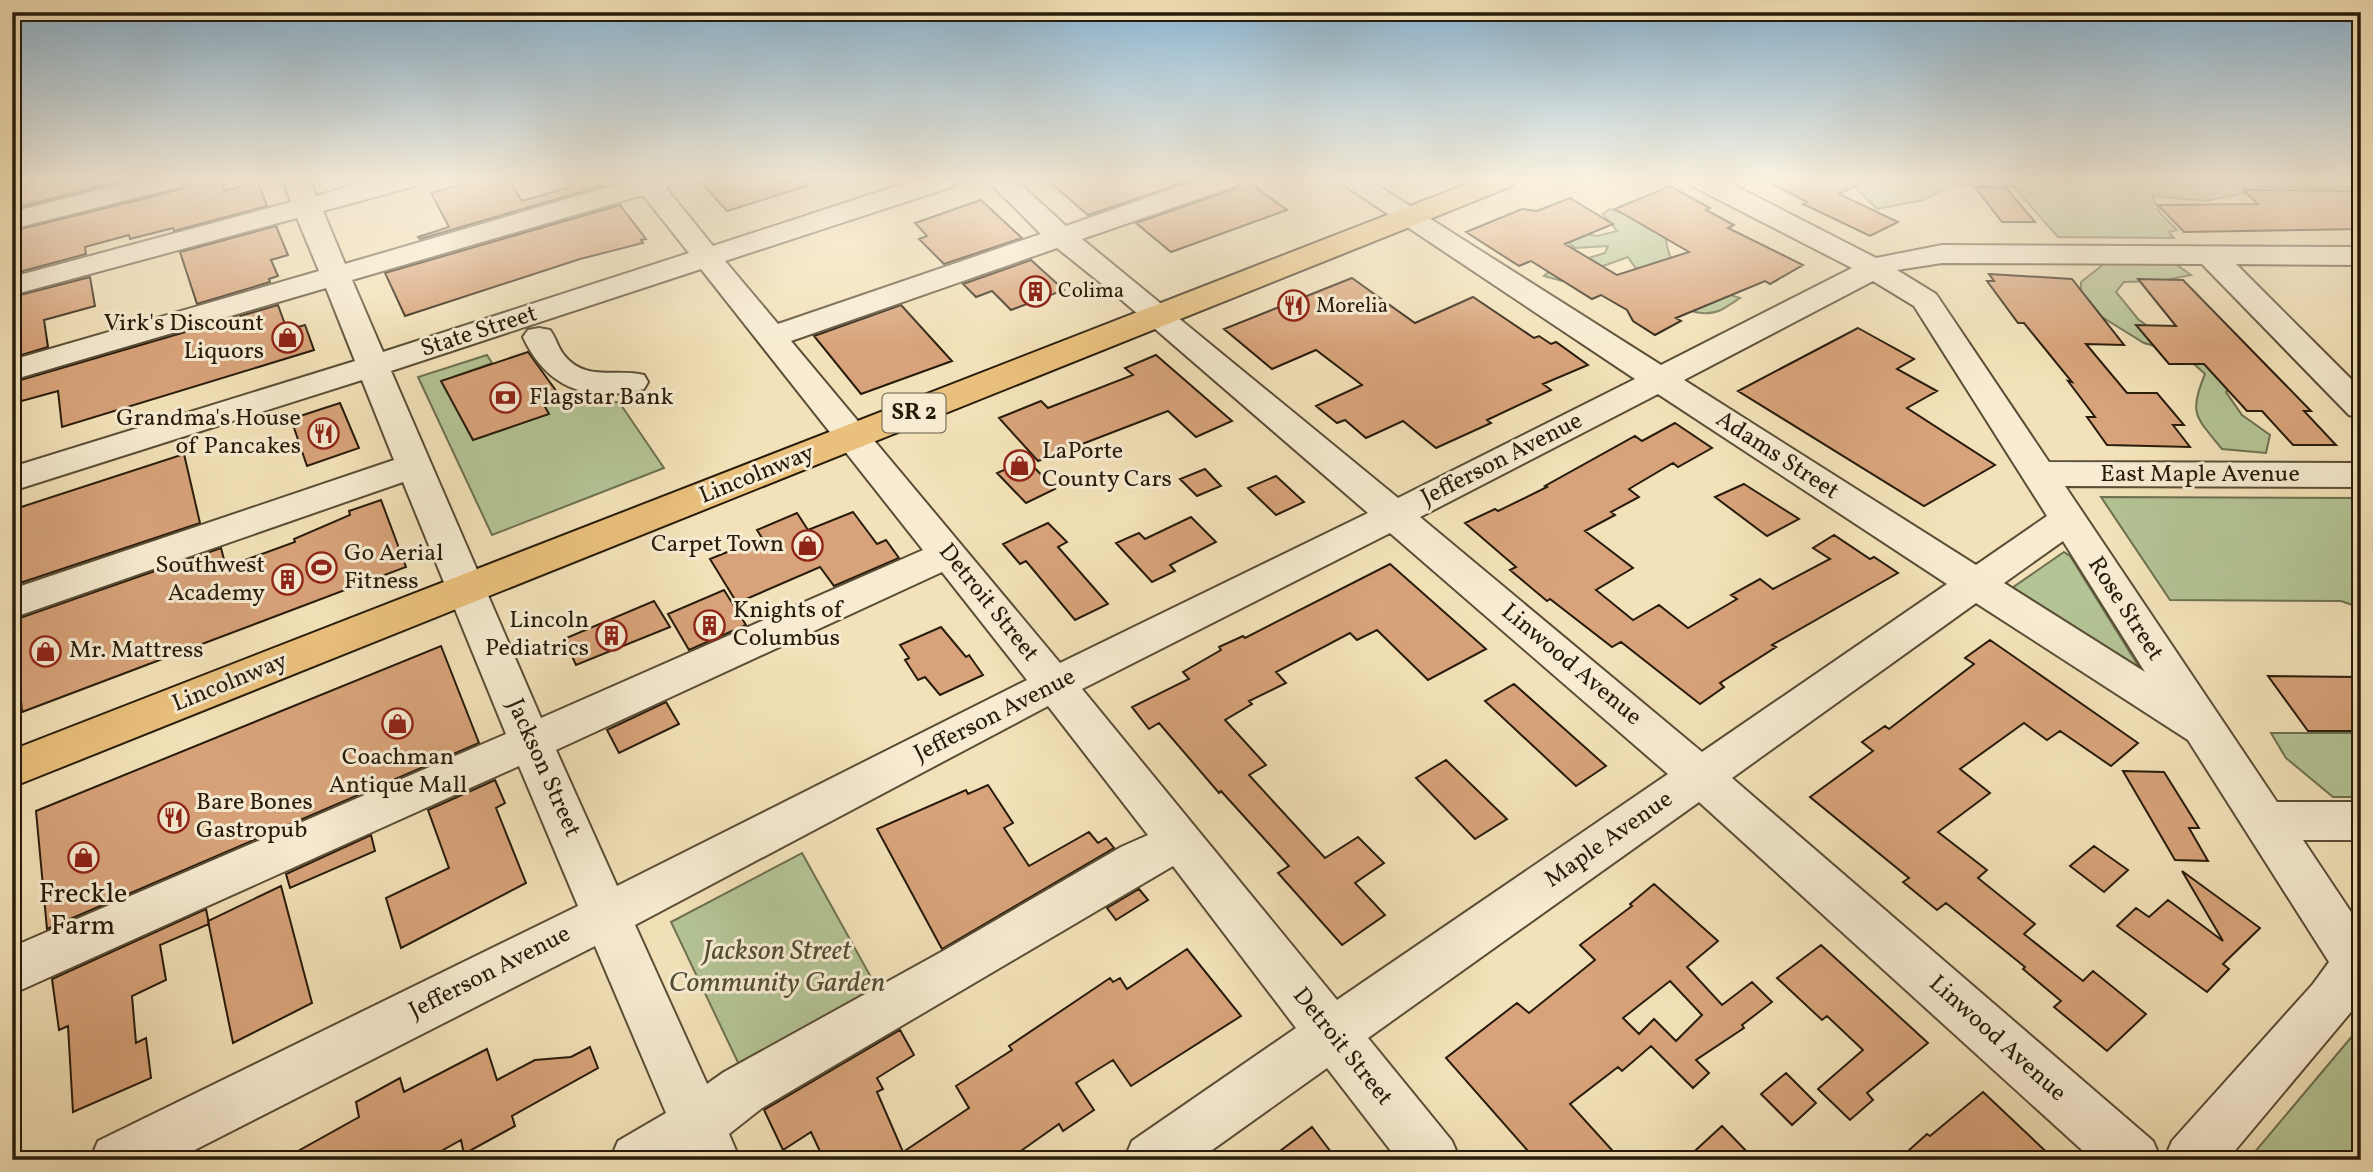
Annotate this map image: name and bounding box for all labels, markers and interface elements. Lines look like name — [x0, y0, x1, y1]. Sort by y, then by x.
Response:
building icon: Colima — [1018, 274, 1052, 308]
place label: Colima — [1058, 277, 1124, 306]
restaurant icon: Morelia — [1276, 289, 1310, 323]
place label: Morelia — [1316, 292, 1388, 321]
street label: State Street — [416, 297, 542, 367]
place label: Virk's Discount Liquors — [104, 307, 264, 369]
shop icon: Virk's Discount Liquors — [270, 321, 304, 355]
bank icon: Flagstar Bank — [489, 381, 523, 415]
place label: Flagstar Bank — [529, 381, 674, 415]
road number: SR 2 — [883, 394, 946, 432]
place label: Grandma's House of Pancakes — [116, 402, 301, 464]
street label: Adams Street — [1709, 403, 1845, 509]
street label: Jefferson Avenue — [1415, 405, 1589, 515]
restaurant icon: Grandma's House of Pancakes — [307, 416, 341, 450]
place label: LaPorte County Cars — [1042, 435, 1172, 497]
street label: Lincolnway — [694, 436, 820, 514]
shop icon: LaPorte County Cars — [1002, 449, 1036, 483]
street label: East Maple Avenue — [2100, 458, 2300, 492]
place label: Carpet Town — [651, 528, 784, 562]
shop icon: Carpet Town — [790, 528, 824, 562]
place label: Go Aerial Fitness — [344, 537, 443, 599]
street label: Detroit Street — [930, 537, 1046, 669]
place label: Southwest Academy — [155, 549, 265, 611]
street label: Rose Street — [2079, 550, 2171, 668]
sports icon: Go Aerial Fitness — [304, 551, 338, 585]
building icon: Southwest Academy — [271, 563, 305, 597]
place label: Knights of Columbus — [733, 594, 845, 656]
street label: Linwood Avenue — [1493, 596, 1649, 734]
place label: Lincoln Pediatrics — [485, 604, 589, 666]
building icon: Knights of Columbus — [693, 608, 727, 642]
building icon: Lincoln Pediatrics — [595, 618, 629, 652]
shop icon: Mr. Mattress — [29, 634, 63, 668]
place label: Mr. Mattress — [69, 634, 203, 668]
street label: Lincolnway — [167, 644, 293, 722]
street label: Jefferson Avenue — [908, 661, 1082, 771]
street label: Jackson Street — [497, 693, 589, 843]
shop icon: Coachman Antique Mall — [381, 707, 415, 741]
place label: Coachman Antique Mall — [329, 741, 467, 803]
street label: Maple Avenue — [1538, 783, 1680, 897]
place label: Bare Bones Gastropub — [196, 786, 313, 848]
restaurant icon: Bare Bones Gastropub — [156, 800, 190, 834]
shop icon: Freckle Farm — [66, 840, 100, 874]
place label: Freckle Farm — [39, 875, 127, 946]
street label: Jefferson Avenue — [403, 918, 577, 1028]
park label: Jackson Street Community Garden — [669, 932, 885, 1003]
street label: Linwood Avenue — [1921, 968, 2073, 1110]
street label: Detroit Street — [1284, 981, 1400, 1113]

